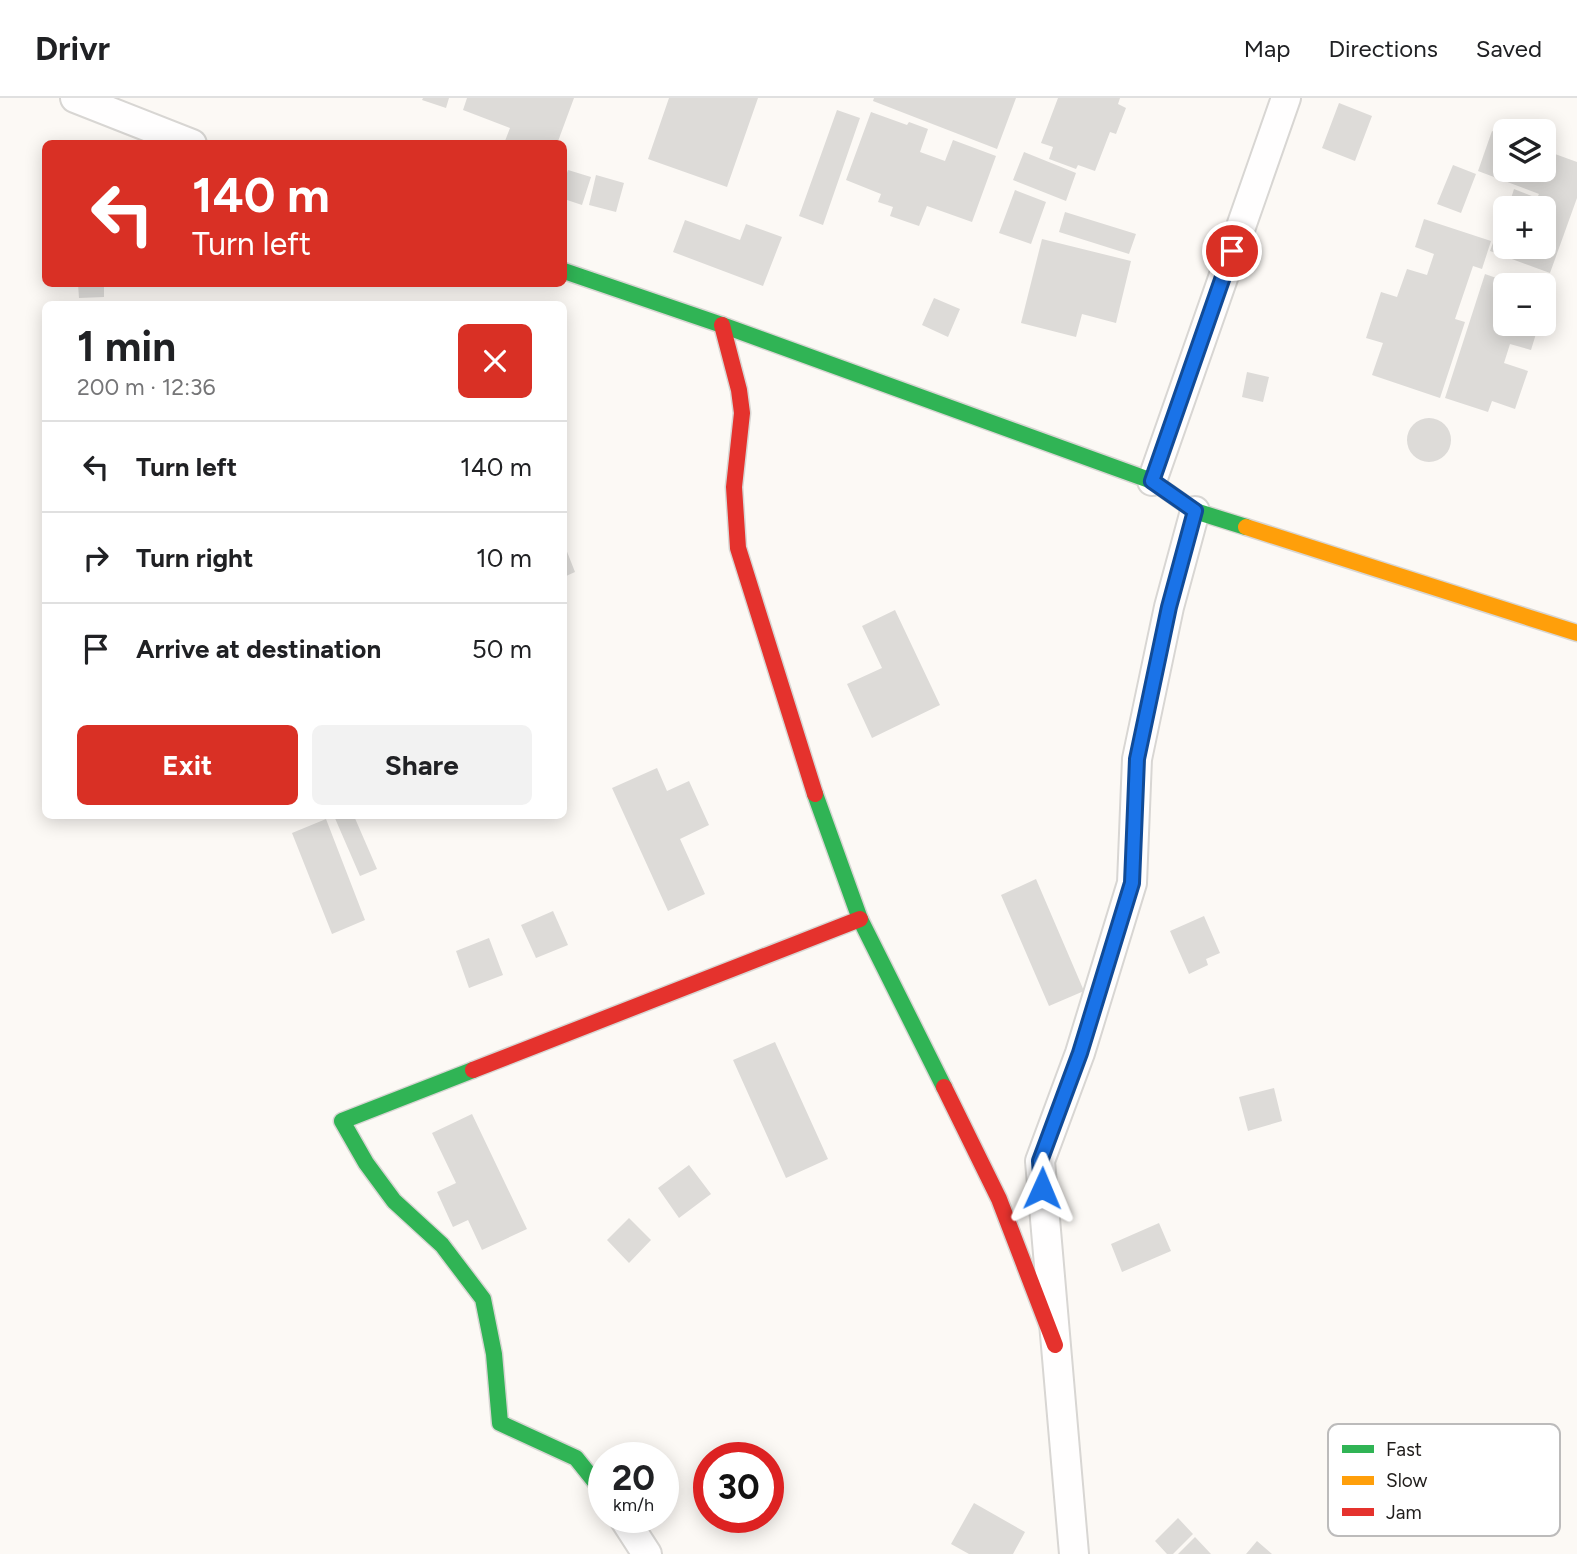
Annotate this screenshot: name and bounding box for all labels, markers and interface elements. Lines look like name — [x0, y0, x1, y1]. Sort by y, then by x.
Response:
text: Drivr — [35, 29, 110, 68]
text: Map — [1244, 34, 1290, 63]
text: Directions — [1328, 34, 1438, 63]
text: Saved — [1476, 34, 1542, 63]
map controls — [1493, 119, 1556, 336]
button: layers — [1493, 119, 1556, 182]
text: 140 m — [192, 165, 330, 224]
icon: left — [77, 168, 168, 259]
button: + — [1493, 196, 1556, 259]
pin — [1202, 221, 1262, 281]
text: Turn left — [192, 225, 311, 263]
icon: arrive — [1213, 232, 1251, 270]
button: − — [1493, 273, 1556, 336]
text: 1 min — [77, 321, 176, 372]
button: close — [458, 324, 532, 398]
text: 200 m · 12:36 — [77, 373, 216, 401]
icon: left — [77, 448, 115, 486]
text: Turn left — [136, 451, 237, 483]
text: 140 m — [460, 451, 532, 483]
icon: right — [77, 539, 115, 577]
text: Turn right — [136, 542, 253, 574]
text: 10 m — [476, 542, 532, 574]
icon: arrive — [77, 630, 115, 668]
text: Arrive at destination — [136, 633, 381, 665]
text: 50 m — [472, 633, 532, 665]
button: Exit — [77, 725, 298, 805]
button: Share — [312, 725, 532, 805]
position arrow — [1005, 1151, 1079, 1225]
legend — [1328, 1424, 1560, 1536]
text: Fast — [1386, 1438, 1422, 1461]
speed limit sign: 30 — [693, 1442, 784, 1533]
text: 20 — [612, 1457, 655, 1499]
text: Slow — [1386, 1469, 1428, 1492]
text: km/h — [613, 1494, 654, 1516]
text: Jam — [1386, 1501, 1422, 1524]

